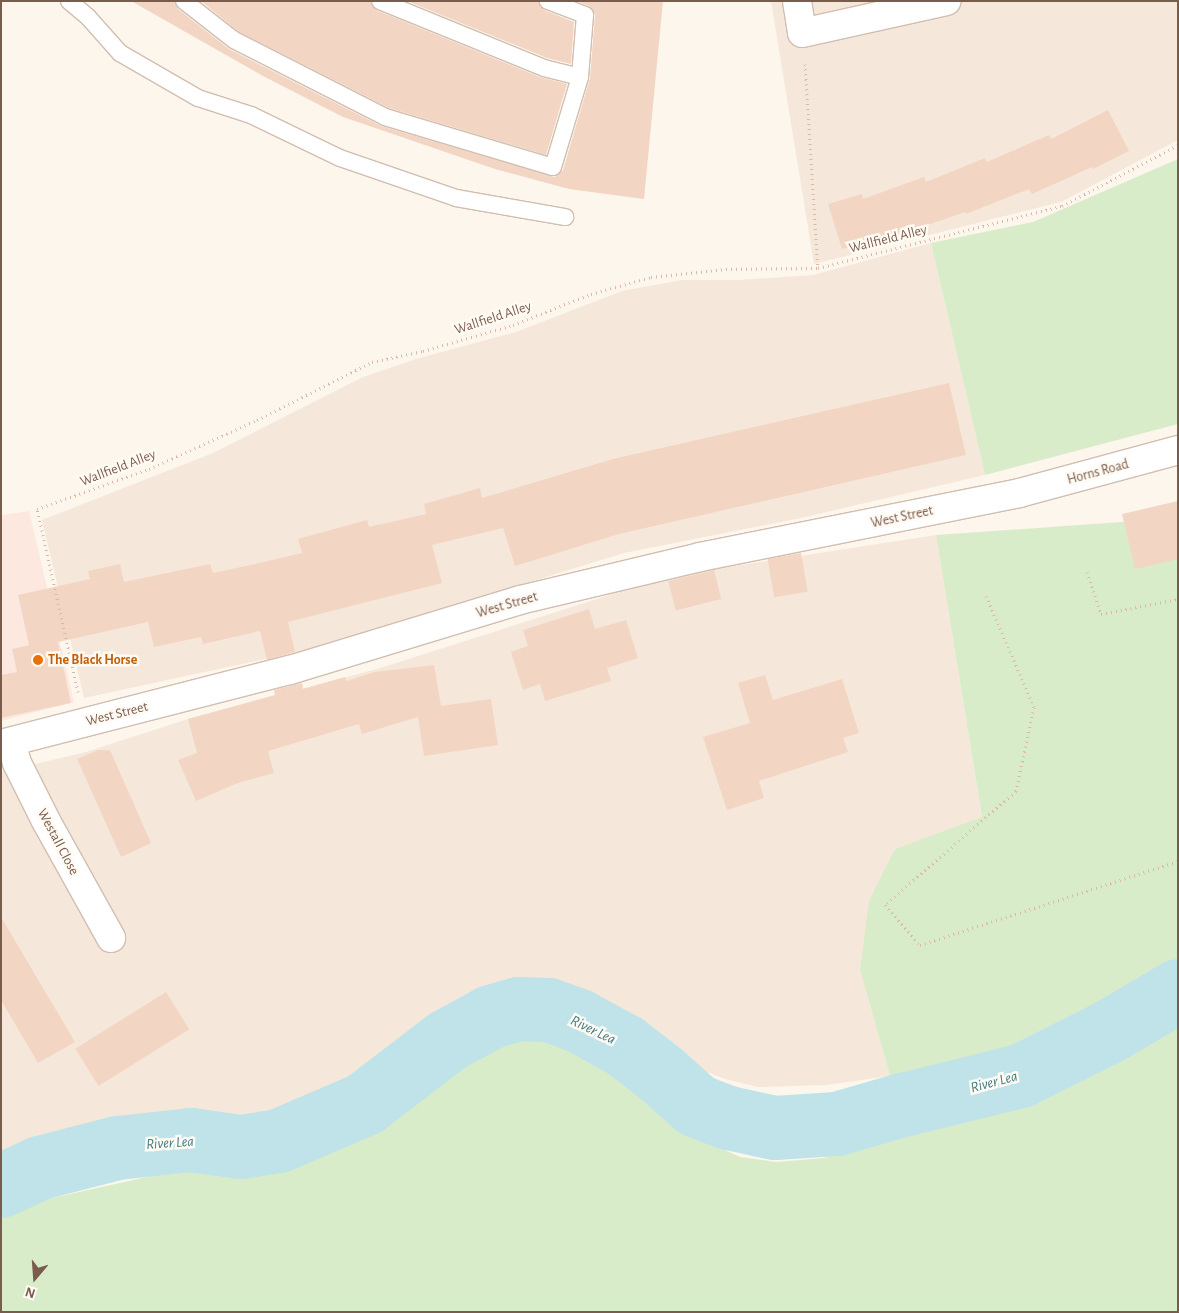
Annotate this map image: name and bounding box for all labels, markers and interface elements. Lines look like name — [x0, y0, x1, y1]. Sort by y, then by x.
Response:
street label: Wallfield Alley — [847, 221, 929, 257]
street label: Wallfield Alley — [452, 298, 534, 338]
street label: Wallfield Alley — [78, 446, 158, 490]
street label: Horns Road — [1065, 456, 1131, 488]
street label: West Street — [869, 502, 935, 532]
street label: West Street — [474, 588, 540, 622]
place label: The Black Horse — [48, 652, 137, 668]
marker: The Black Horse — [32, 654, 44, 666]
street label: West Street — [84, 698, 150, 730]
street label: Westall Close — [33, 806, 83, 878]
water label: River Lea — [568, 1011, 618, 1049]
water label: River Lea — [969, 1067, 1019, 1097]
water label: River Lea — [145, 1132, 195, 1154]
north arrow — [10, 1253, 60, 1303]
text: N — [24, 1284, 37, 1300]

